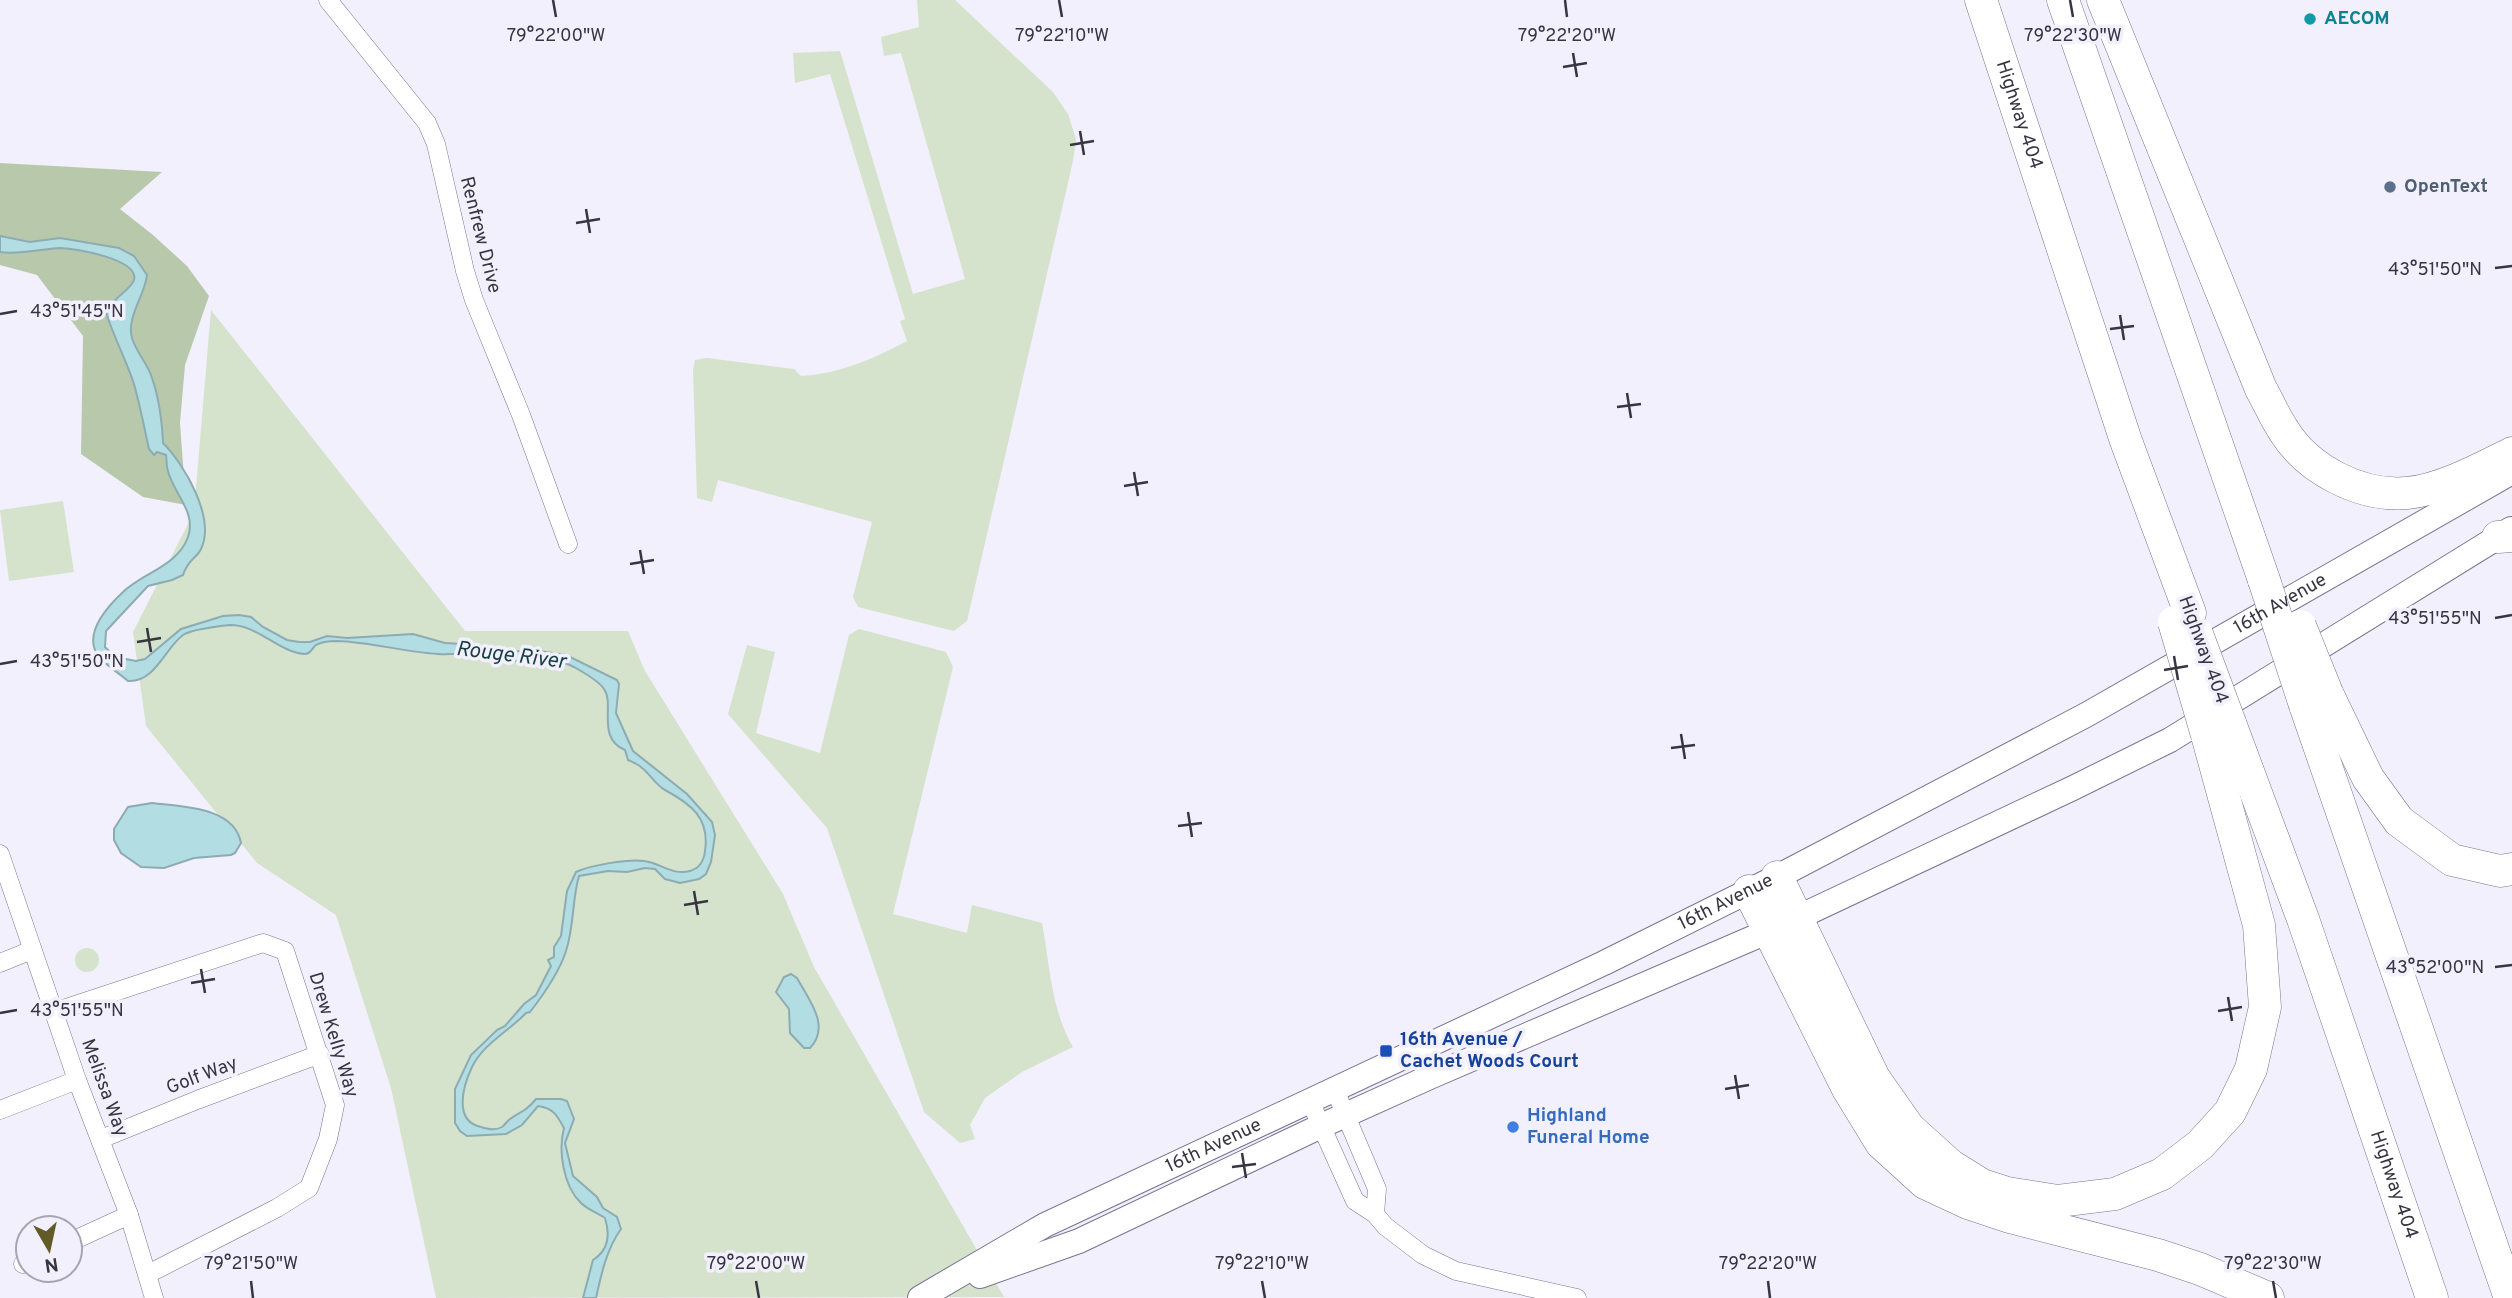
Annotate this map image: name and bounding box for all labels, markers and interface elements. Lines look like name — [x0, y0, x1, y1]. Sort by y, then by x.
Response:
place label: AECOM — [2324, 7, 2390, 31]
marker: AECOM — [2302, 11, 2318, 27]
text: 79°22'00"W — [507, 25, 605, 48]
text: 79°22'10"W — [1015, 25, 1109, 48]
text: 79°22'20"W — [1518, 25, 1616, 48]
text: 79°22'30"W — [2024, 25, 2122, 48]
street label: Highway 404 — [1990, 57, 2048, 172]
street label: Renfrew Drive — [454, 174, 506, 296]
place label: OpenText — [2404, 175, 2488, 199]
marker: OpenText — [2382, 179, 2398, 195]
text: 43°51'50"N — [2388, 259, 2482, 282]
text: 43°51'45"N — [30, 301, 124, 324]
street label: 16th Avenue — [2230, 568, 2331, 640]
street label: Highway 404 — [2172, 593, 2234, 707]
text: 43°51'55"N — [2388, 608, 2482, 631]
water label: Rouge River — [455, 636, 569, 676]
text: 43°51'50"N — [30, 651, 124, 674]
street label: 16th Avenue — [1674, 869, 1777, 936]
text: 43°52'00"N — [2386, 957, 2484, 980]
street label: Drew Kelly Way — [303, 969, 363, 1101]
text: 43°51'55"N — [30, 1000, 124, 1023]
place label: 16th Avenue / Cachet Woods Court — [1400, 1028, 1579, 1074]
street label: Melissa Way — [75, 1036, 133, 1140]
marker: 16th Avenue / Cachet Woods Court — [1378, 1043, 1394, 1059]
street label: Golf Way — [163, 1051, 241, 1101]
place label: Highland Funeral Home — [1527, 1104, 1650, 1150]
street label: 16th Avenue — [1162, 1113, 1265, 1179]
marker: Highland Funeral Home — [1505, 1119, 1521, 1135]
street label: Highway 404 — [2364, 1127, 2423, 1242]
north arrow — [14, 1214, 84, 1284]
text: N — [43, 1251, 60, 1277]
text: 79°21'50"W — [204, 1253, 298, 1276]
text: 79°22'00"W — [707, 1253, 805, 1276]
text: 79°22'10"W — [1215, 1253, 1309, 1276]
text: 79°22'20"W — [1719, 1253, 1817, 1276]
text: 79°22'30"W — [2224, 1253, 2322, 1276]

